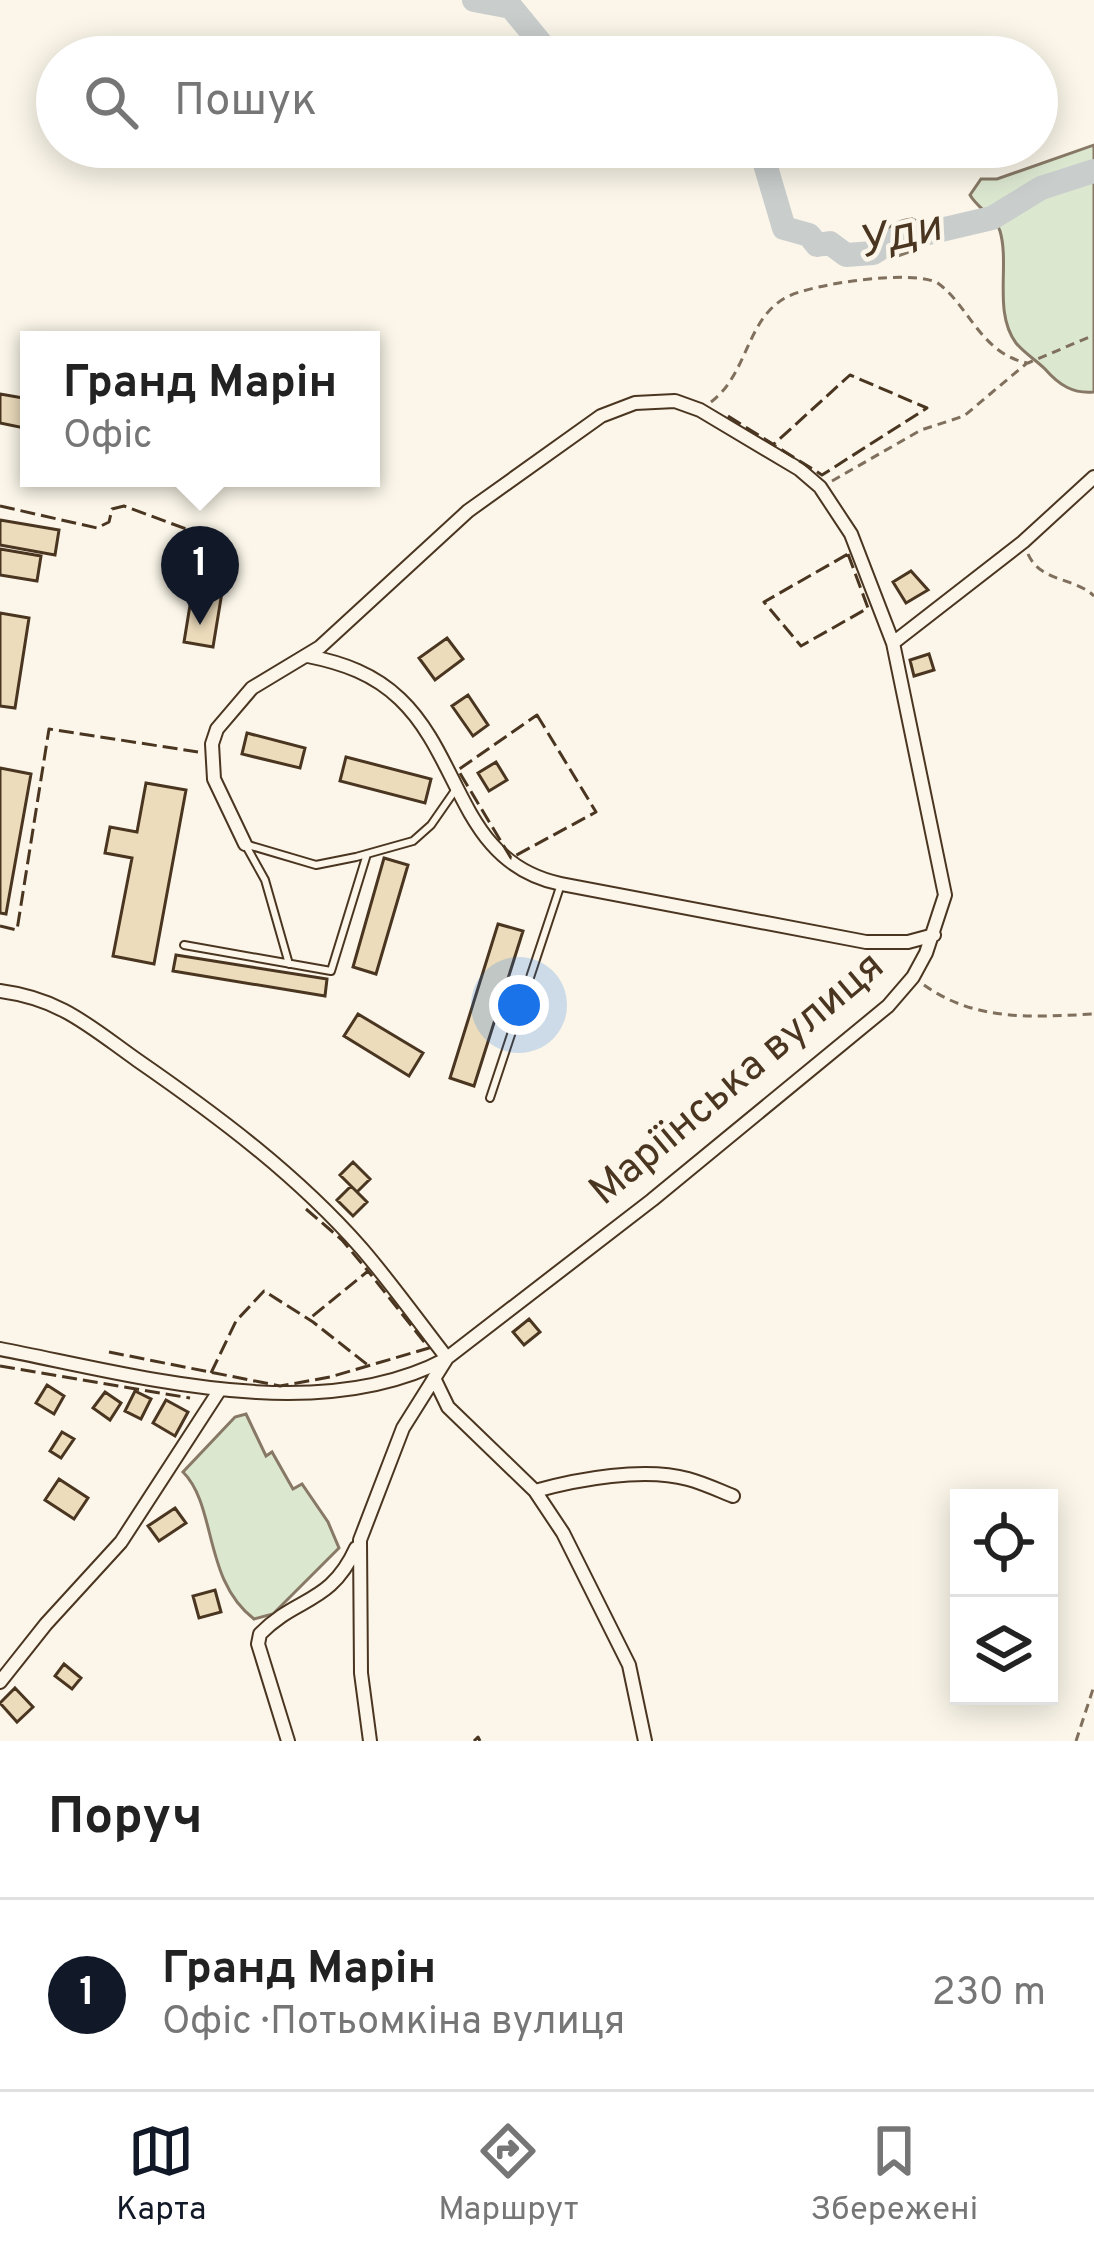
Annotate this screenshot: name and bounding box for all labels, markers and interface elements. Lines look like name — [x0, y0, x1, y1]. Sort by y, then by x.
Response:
search box — [36, 36, 1058, 168]
icon: search — [78, 69, 144, 135]
text: Пошук — [174, 74, 317, 131]
water label: Уди — [853, 200, 948, 274]
popup — [20, 331, 380, 487]
text: Гранд Марін — [63, 356, 337, 413]
text: Офіс — [63, 413, 153, 462]
pin: 1 — [161, 526, 239, 625]
street label: Маріїнська вулиця — [580, 941, 896, 1219]
your location — [489, 975, 549, 1035]
map controls — [950, 1489, 1058, 1705]
button: locate — [950, 1489, 1058, 1597]
button: layers — [950, 1597, 1058, 1705]
text: Поруч — [48, 1787, 203, 1852]
text: Гранд Марін — [162, 1942, 436, 1999]
text: 1 — [79, 1970, 95, 2019]
text: 230 m — [932, 1970, 1046, 2019]
text: Офіс · Потьомкіна вулиця — [162, 1999, 625, 2048]
tab: Карта — [116, 2118, 206, 2232]
tab: Маршрут — [438, 2118, 579, 2232]
tab: Збережені — [811, 2118, 978, 2232]

